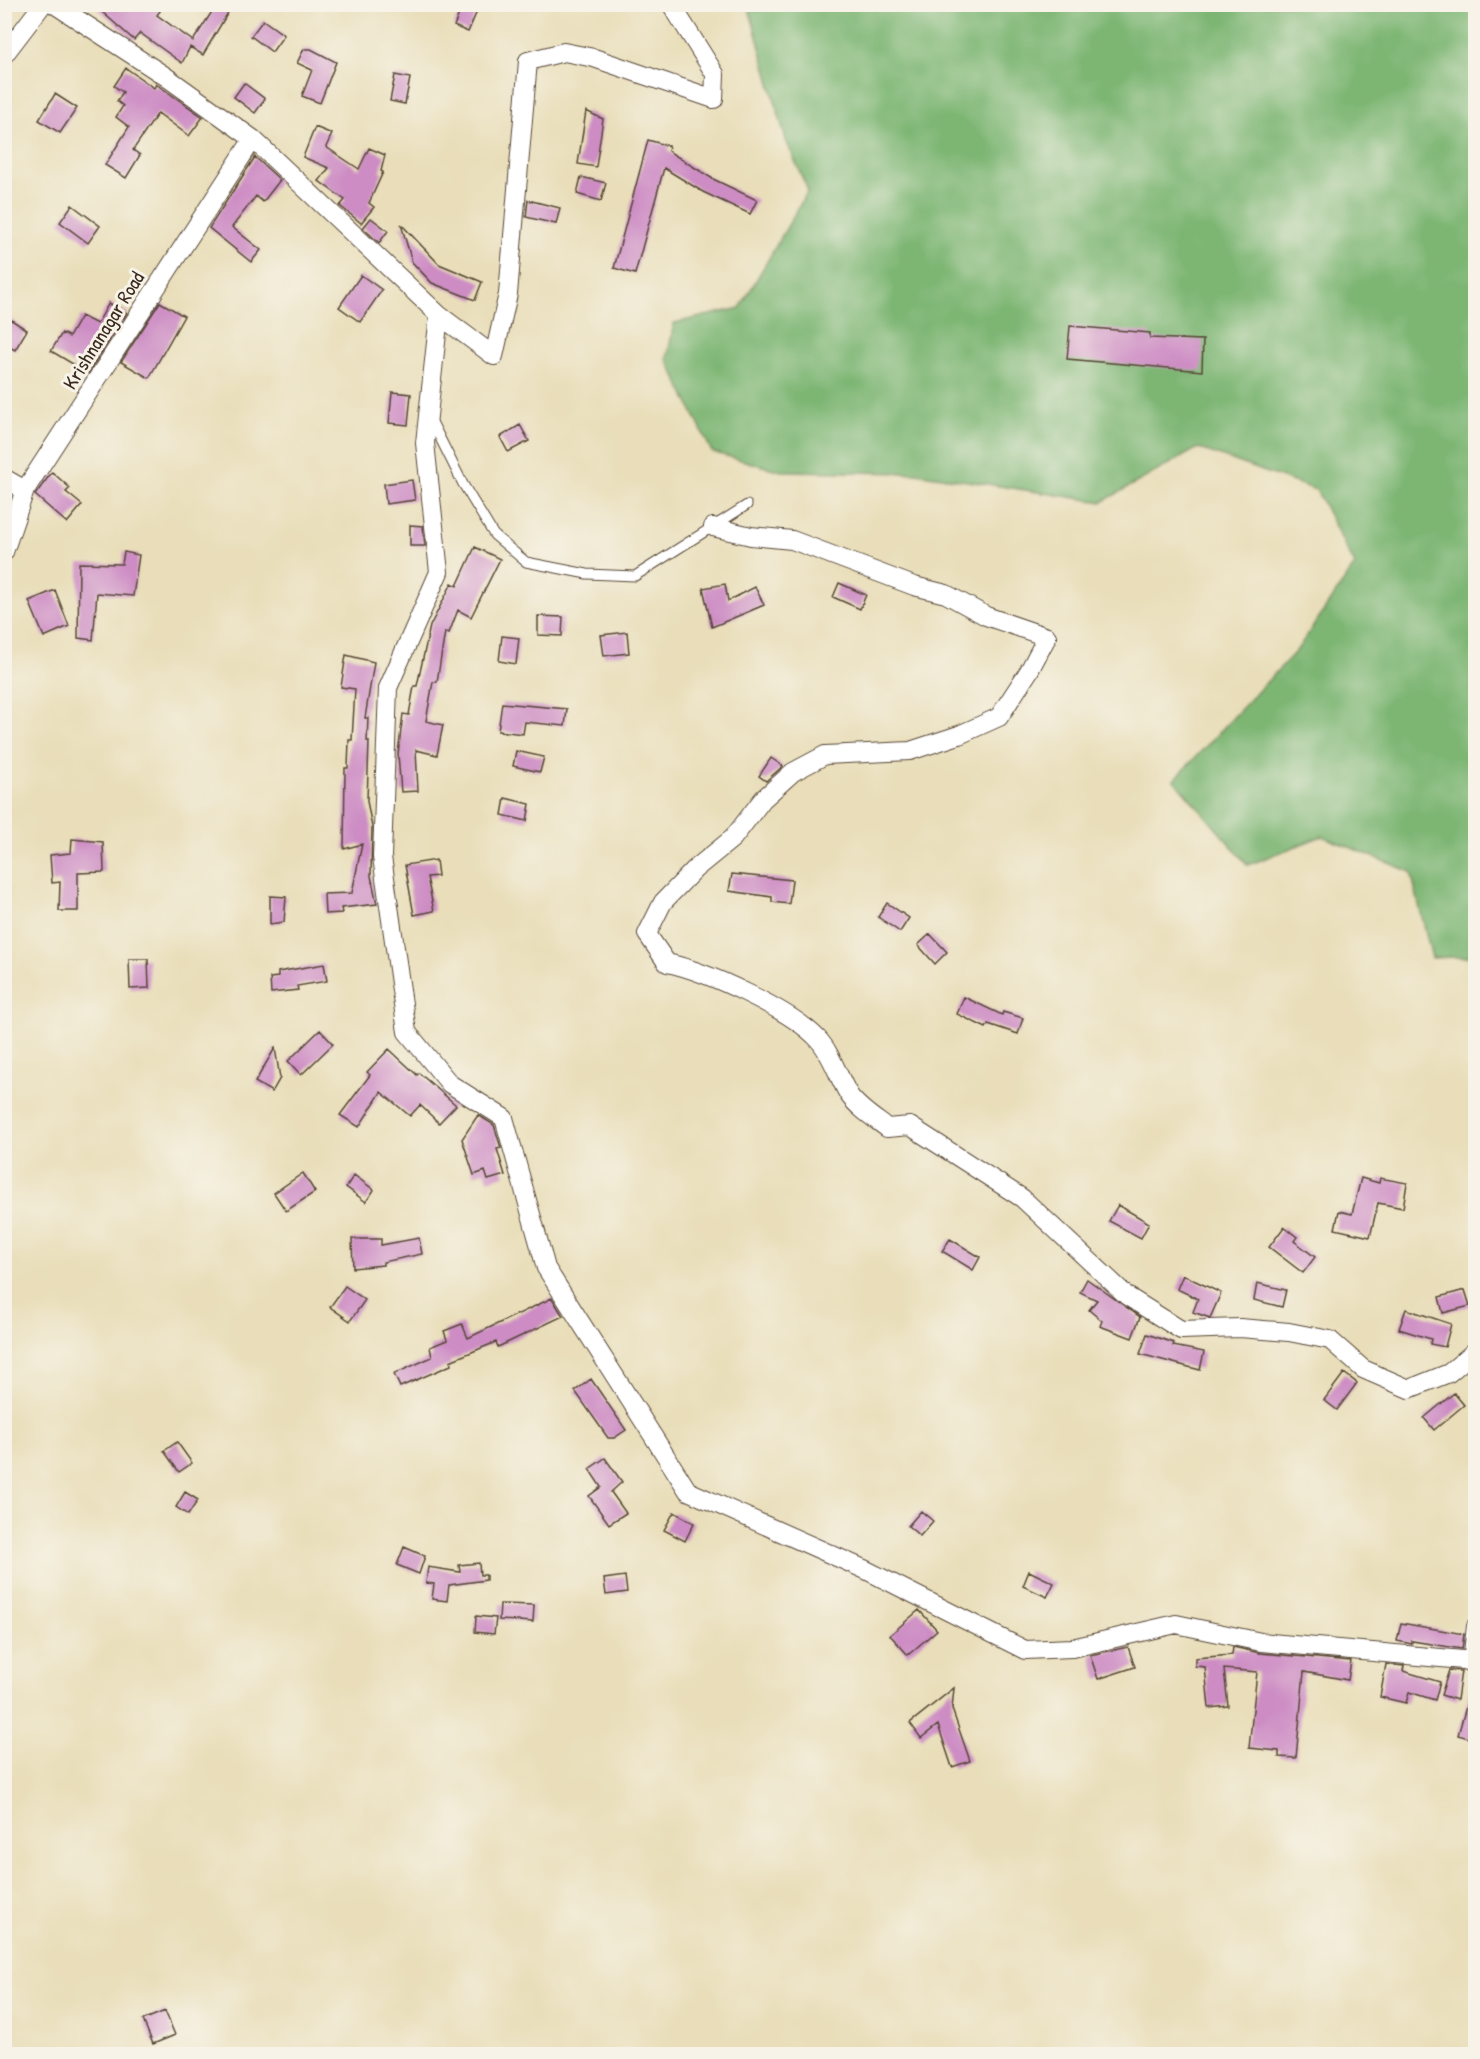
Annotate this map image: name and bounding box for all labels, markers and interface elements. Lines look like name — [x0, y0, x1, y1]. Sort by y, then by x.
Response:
street label: Krishnanagar Road — [56, 266, 150, 394]

